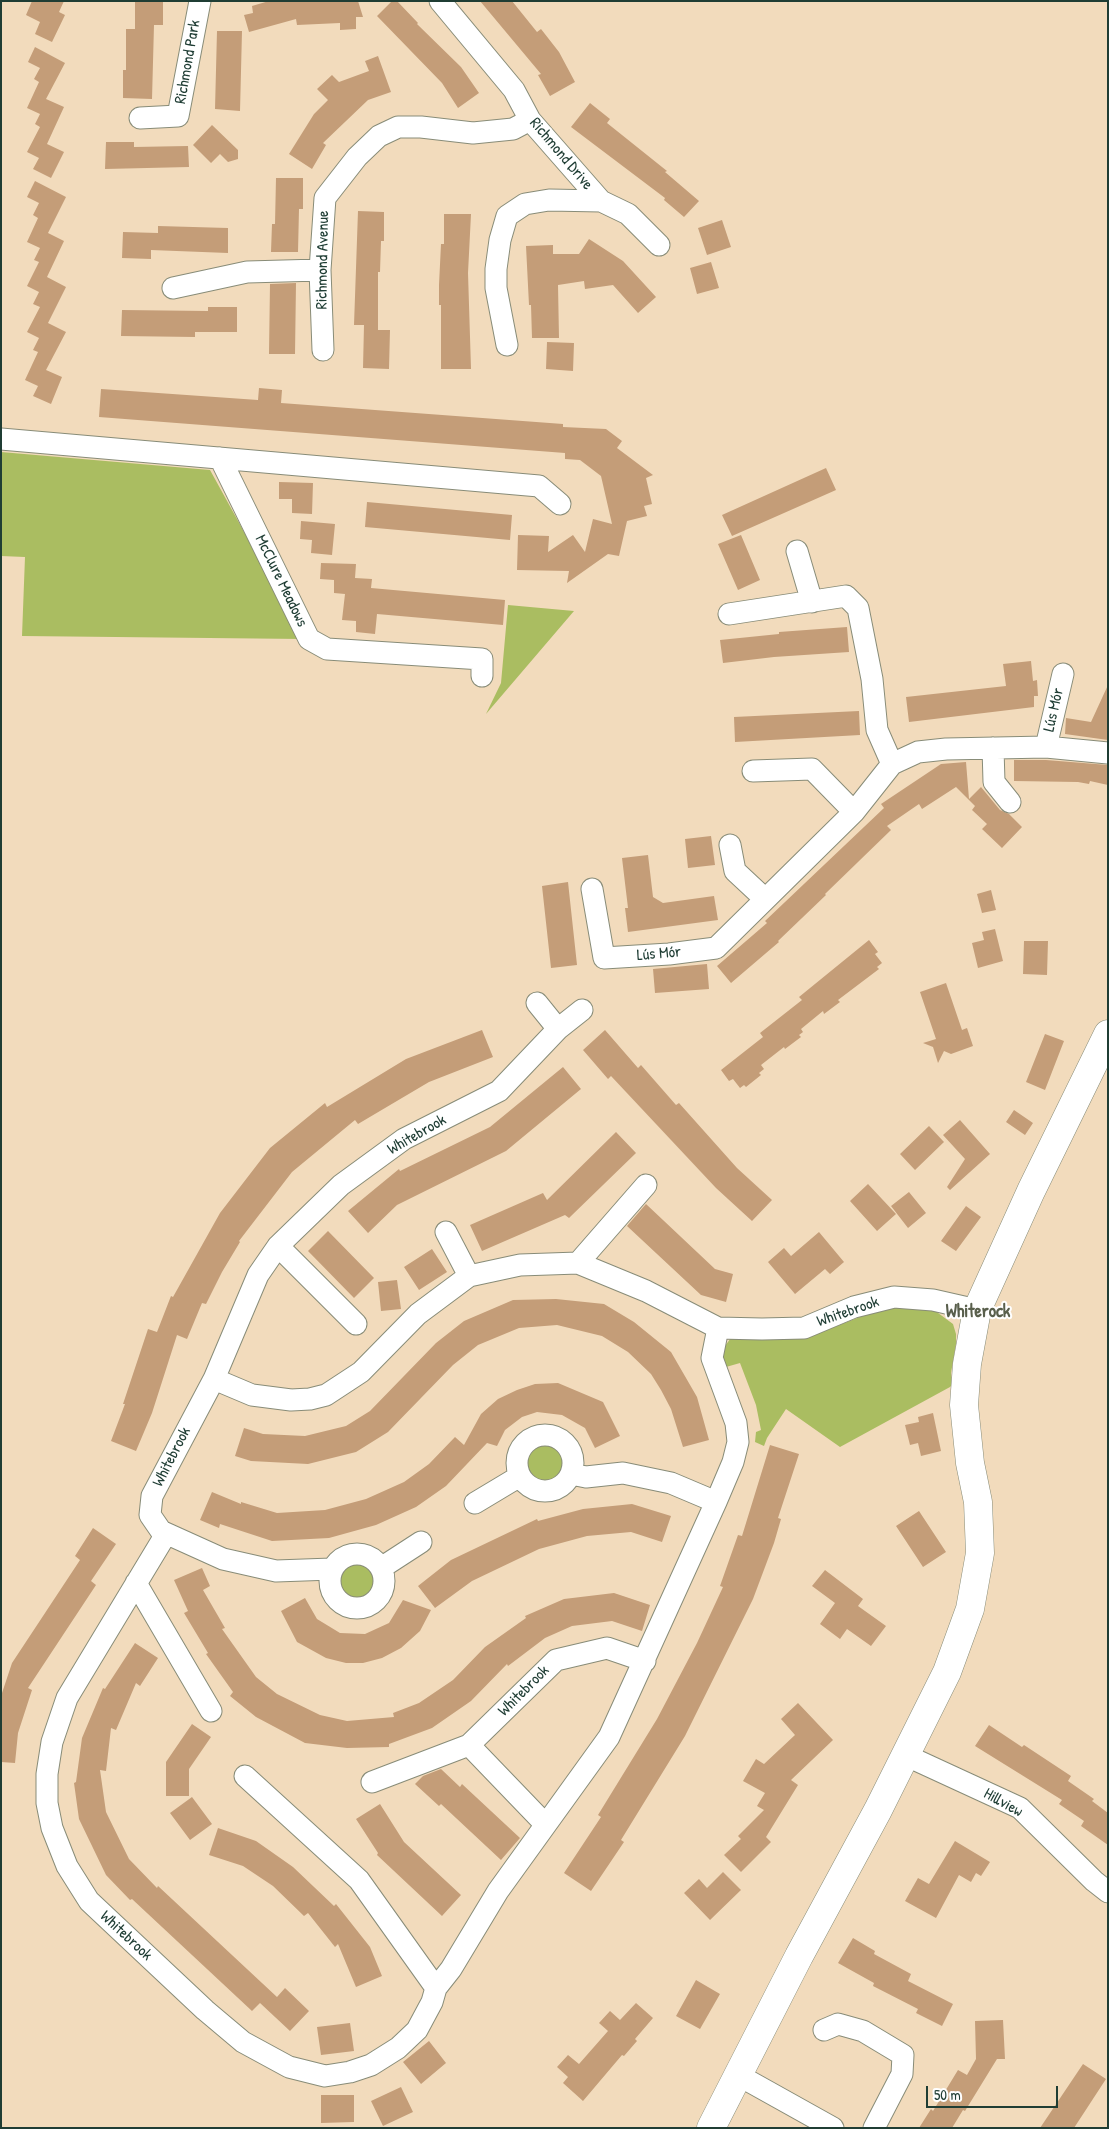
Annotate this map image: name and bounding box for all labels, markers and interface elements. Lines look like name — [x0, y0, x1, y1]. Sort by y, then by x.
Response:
street label: Richmond Park — [171, 18, 205, 106]
street label: Richmond Drive — [525, 114, 597, 194]
street label: Richmond Avenue — [313, 210, 333, 310]
street label: McClure Meadows — [251, 532, 311, 630]
street label: Lús Mór — [1040, 686, 1068, 734]
street label: Lús Mór — [636, 943, 682, 965]
street label: Whitebrook — [384, 1111, 450, 1159]
street label: Whitebrook — [814, 1292, 882, 1332]
district label: Whiterock — [946, 1301, 1010, 1323]
street label: Whitebrook — [149, 1424, 195, 1490]
street label: Whitebrook — [494, 1661, 554, 1721]
street label: Hillview — [980, 1784, 1026, 1822]
street label: Whitebrook — [96, 1907, 156, 1965]
scale bar — [929, 2076, 1062, 2108]
text: 50 m — [934, 2084, 961, 2105]

